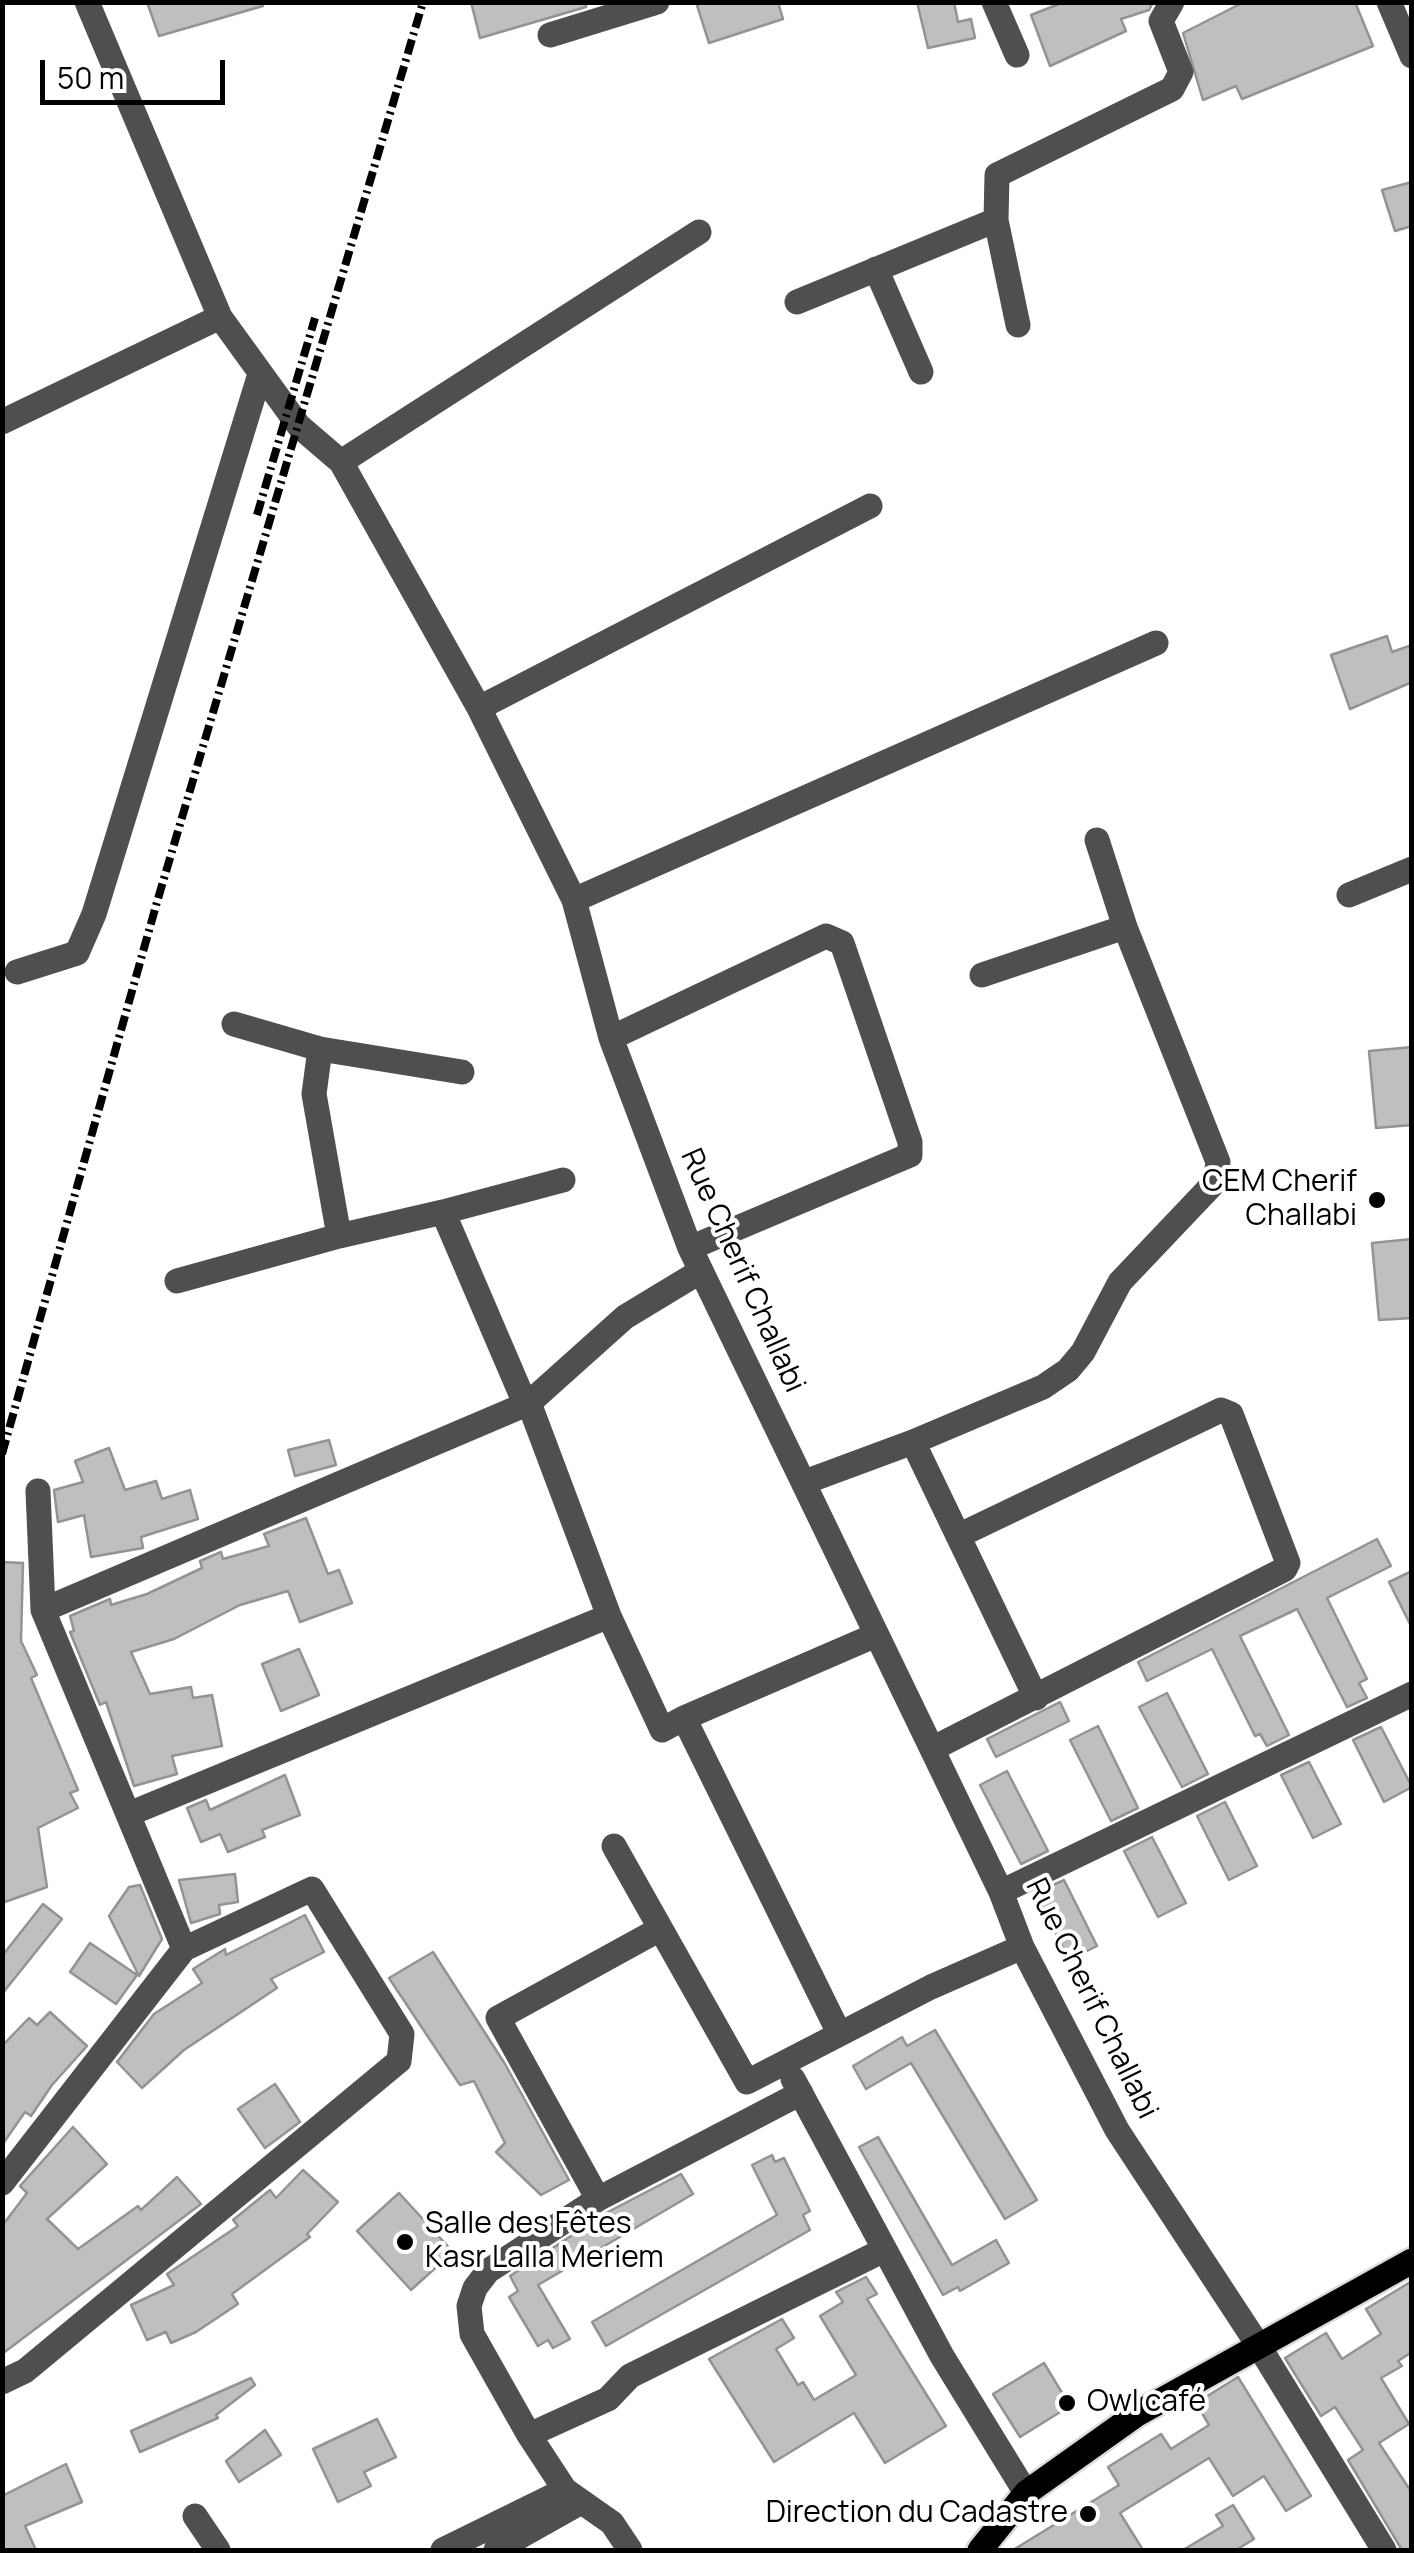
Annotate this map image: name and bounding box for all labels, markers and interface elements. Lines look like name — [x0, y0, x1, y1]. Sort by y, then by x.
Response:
scale bar — [45, 40, 230, 102]
text: 50 m — [57, 57, 124, 98]
street label: Rue Cherif Challabi — [672, 1144, 812, 1398]
place label: CEM Cherif Challabi — [1202, 1165, 1357, 1236]
marker: CEM Cherif Challabi — [1366, 1189, 1388, 1211]
street label: Rue Cherif Challabi — [1017, 1873, 1165, 2125]
place label: Salle des Fêtes Kasr Lalla Meriem — [425, 2207, 664, 2278]
marker: Salle des Fêtes Kasr Lalla Meriem — [394, 2231, 416, 2253]
place label: Owl café — [1087, 2385, 1206, 2421]
marker: Owl café — [1056, 2392, 1078, 2414]
place label: Direction du Cadastre — [766, 2496, 1068, 2532]
marker: Direction du Cadastre — [1077, 2503, 1099, 2525]

